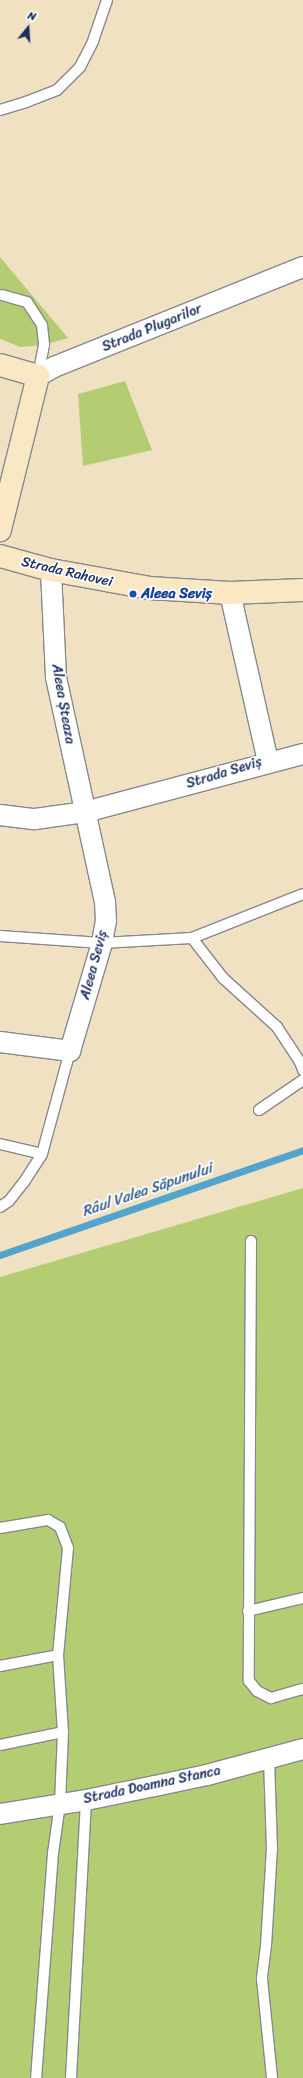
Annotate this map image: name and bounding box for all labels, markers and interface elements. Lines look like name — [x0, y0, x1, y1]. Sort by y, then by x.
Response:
text: N — [25, 6, 38, 26]
north arrow — [8, 8, 48, 48]
street label: Strada Plugarilor — [100, 300, 204, 356]
street label: Strada Rahovei — [20, 553, 114, 591]
place label: Aleea Seviș — [141, 586, 212, 602]
marker: Aleea Seviș — [128, 589, 138, 599]
street label: Aleea Șteaza — [48, 663, 78, 745]
street label: Strada Seviș — [184, 753, 264, 793]
street label: Aleea Seviș — [77, 929, 111, 1001]
water label: Râul Valea Săpunului — [79, 1159, 215, 1221]
street label: Strada Doamna Stanca — [81, 1762, 223, 1808]

